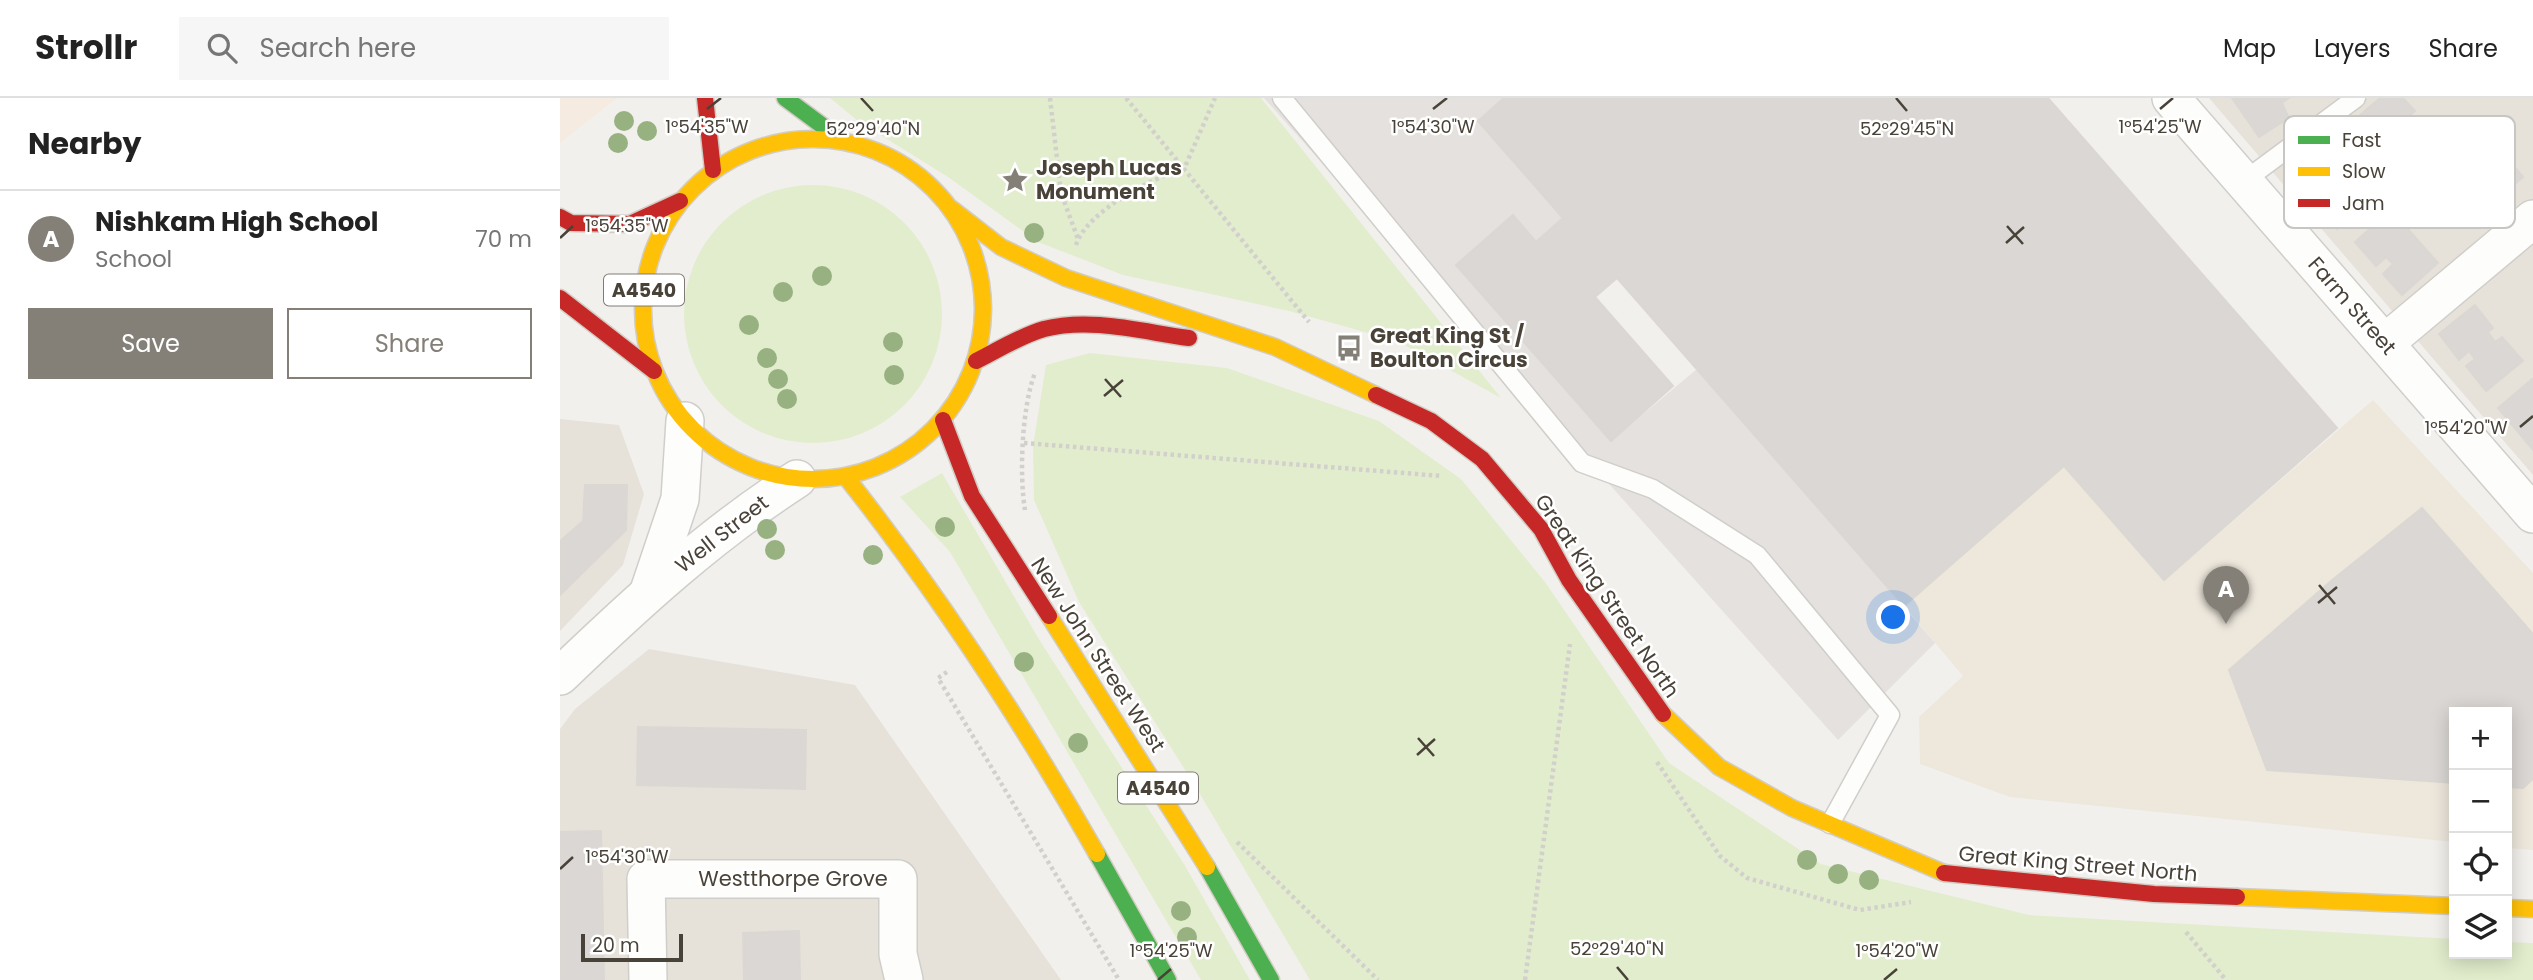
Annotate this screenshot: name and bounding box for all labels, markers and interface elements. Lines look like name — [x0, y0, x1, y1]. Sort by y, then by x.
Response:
search box — [179, 17, 669, 80]
text: Strollr — [35, 24, 137, 71]
icon: search — [203, 29, 241, 67]
text: Search here — [259, 30, 416, 66]
text: Map — [2223, 32, 2276, 65]
text: Layers — [2314, 32, 2390, 65]
text: Share — [2428, 32, 2498, 65]
text: 1°54'35"W — [665, 114, 749, 139]
text: 1°54'30"W — [1391, 114, 1475, 139]
text: 1°54'25"W — [2118, 114, 2202, 139]
text: 52°29'40"N — [826, 116, 920, 141]
text: 52°29'45"N — [1860, 116, 1954, 141]
legend — [2284, 116, 2515, 228]
text: Nearby — [28, 122, 142, 165]
text: Fast — [2342, 127, 2381, 154]
place label: Joseph Lucas Monument — [1036, 153, 1182, 206]
text: Slow — [2342, 158, 2386, 185]
place icon: Joseph Lucas Monument — [1000, 165, 1030, 195]
text: Jam — [2342, 190, 2384, 217]
text: Nishkam High School — [95, 204, 378, 240]
text: 1°54'35"W — [585, 213, 669, 238]
text: A — [43, 223, 59, 255]
text: 70 m — [475, 223, 532, 255]
text: School — [95, 243, 172, 275]
street label: Farm Street — [2302, 250, 2403, 361]
road number: A4540 — [604, 274, 684, 306]
button: Save — [28, 308, 273, 379]
button: Share — [287, 308, 532, 379]
place label: Great King St / Boulton Circus — [1370, 321, 1528, 374]
bus stop icon: Great King St / Boulton Circus — [1334, 333, 1364, 363]
text: 1°54'20"W — [2424, 415, 2508, 440]
street label: Well Street — [669, 488, 774, 579]
street label: Great King Street North — [1528, 488, 1686, 703]
street label: New John Street West — [1024, 552, 1172, 758]
pin: A — [2203, 566, 2249, 624]
your location — [1876, 600, 1910, 634]
map controls — [2449, 707, 2512, 959]
button: + — [2449, 707, 2512, 770]
button: − — [2449, 770, 2512, 833]
road number: A4540 — [1118, 772, 1198, 804]
button: locate — [2449, 833, 2512, 896]
street label: Great King Street North — [1957, 839, 2199, 888]
text: 1°54'30"W — [585, 844, 669, 869]
street label: Westthorpe Grove — [698, 864, 888, 893]
button: layers — [2449, 896, 2512, 959]
scale bar — [581, 931, 682, 963]
text: 20 m — [592, 932, 640, 959]
text: 52°29'40"N — [1570, 936, 1664, 961]
text: 1°54'25"W — [1129, 938, 1213, 963]
text: 1°54'20"W — [1855, 938, 1939, 963]

